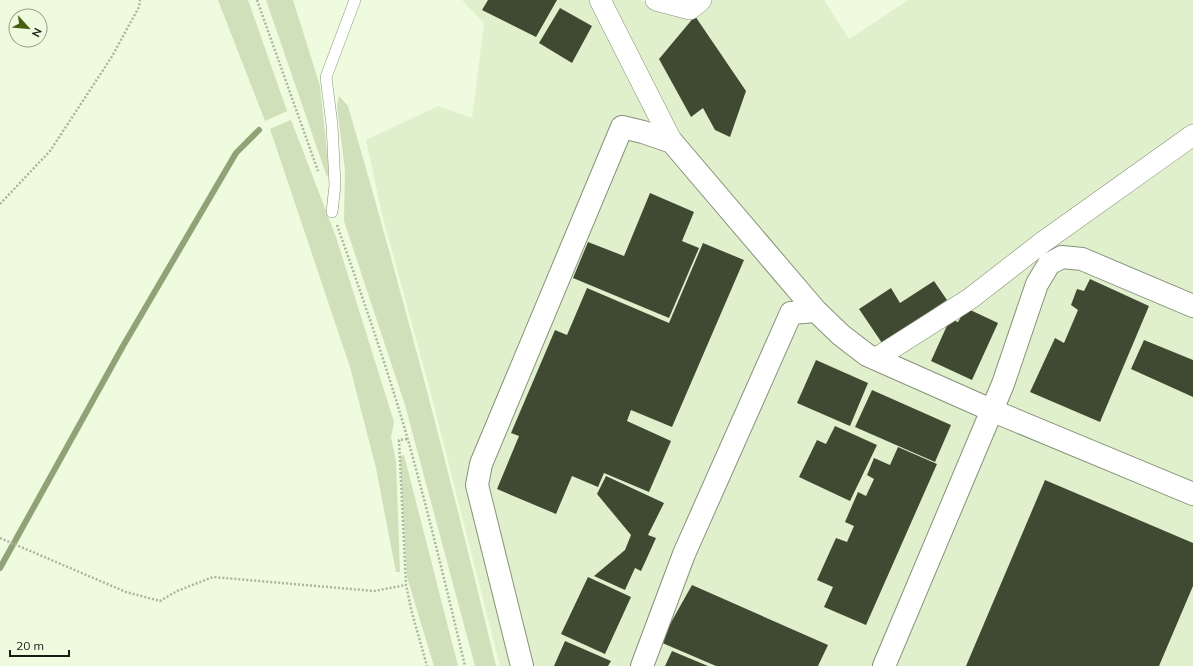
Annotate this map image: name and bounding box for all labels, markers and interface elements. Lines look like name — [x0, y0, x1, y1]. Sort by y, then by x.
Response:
north arrow — [8, 8, 48, 48]
text: N — [29, 26, 45, 39]
scale bar — [10, 632, 69, 658]
text: 20 m — [16, 638, 44, 653]

